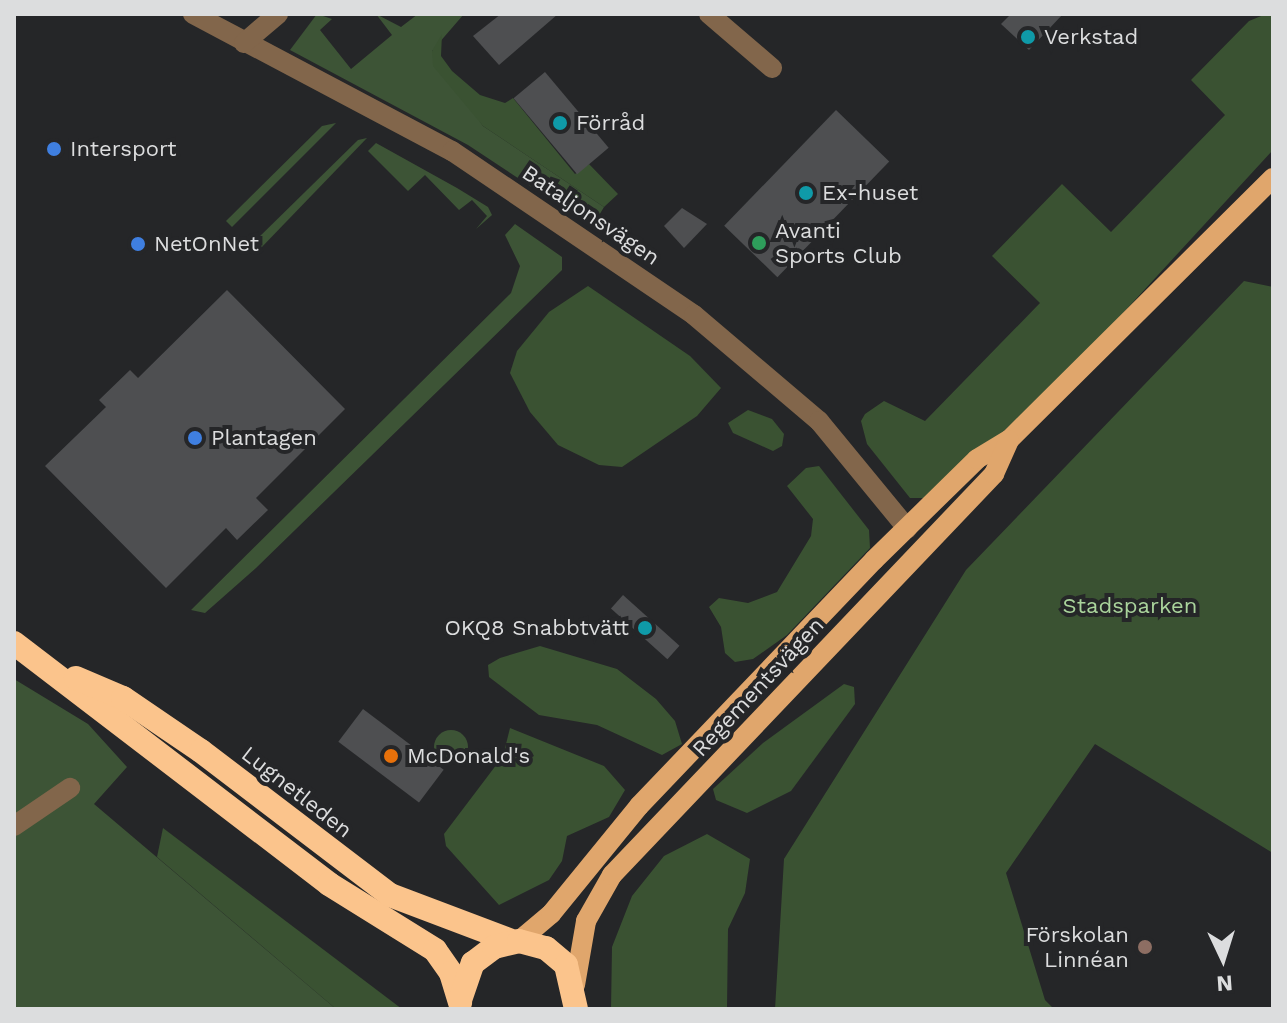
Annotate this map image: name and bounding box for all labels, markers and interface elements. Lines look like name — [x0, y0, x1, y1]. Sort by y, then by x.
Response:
place label: Verkstad — [1044, 24, 1138, 50]
marker: Verkstad — [1019, 28, 1037, 46]
place label: Förråd — [576, 110, 645, 136]
marker: Förråd — [551, 114, 569, 132]
place label: Intersport — [70, 136, 176, 162]
marker: Intersport — [45, 140, 63, 158]
street label: Bataljonsvägen — [517, 159, 665, 271]
place label: Ex-huset — [822, 180, 918, 206]
marker: Ex-huset — [797, 184, 815, 202]
place label: Avanti Sports Club — [775, 217, 902, 268]
place label: NetOnNet — [154, 231, 259, 257]
marker: Avanti Sports Club — [750, 234, 768, 252]
marker: NetOnNet — [129, 235, 147, 253]
place label: Plantagen — [211, 425, 317, 451]
marker: Plantagen — [186, 429, 204, 447]
park label: Stadsparken — [1063, 593, 1197, 619]
street label: Regementsvägen — [687, 612, 829, 762]
place label: OKQ8 Snabbtvätt — [444, 615, 629, 641]
marker: OKQ8 Snabbtvätt — [636, 619, 654, 637]
street label: Lugnetleden — [237, 741, 357, 843]
place label: McDonald's — [407, 743, 530, 769]
marker: McDonald's — [382, 747, 400, 765]
north arrow — [1183, 919, 1263, 999]
place label: Förskolan Linnéan — [1025, 921, 1129, 972]
marker: Förskolan Linnéan — [1136, 938, 1154, 956]
text: N — [1216, 970, 1234, 996]

